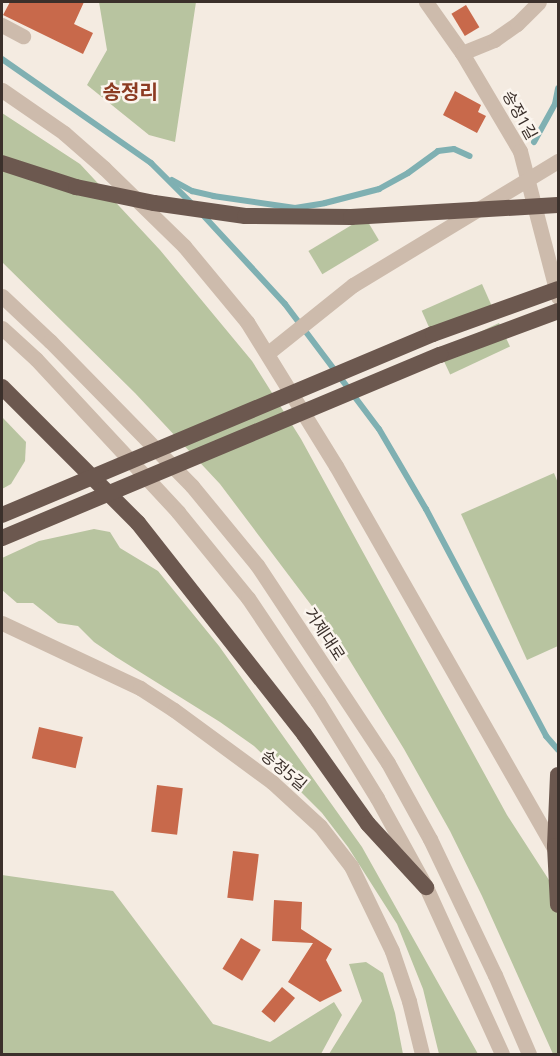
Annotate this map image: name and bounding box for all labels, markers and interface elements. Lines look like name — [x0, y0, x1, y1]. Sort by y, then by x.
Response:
district label: 송정리 — [102, 79, 158, 103]
street label: 송정1길 — [499, 87, 541, 143]
street label: 거제대로 — [301, 604, 349, 664]
street label: 송정5길 — [257, 746, 311, 794]

